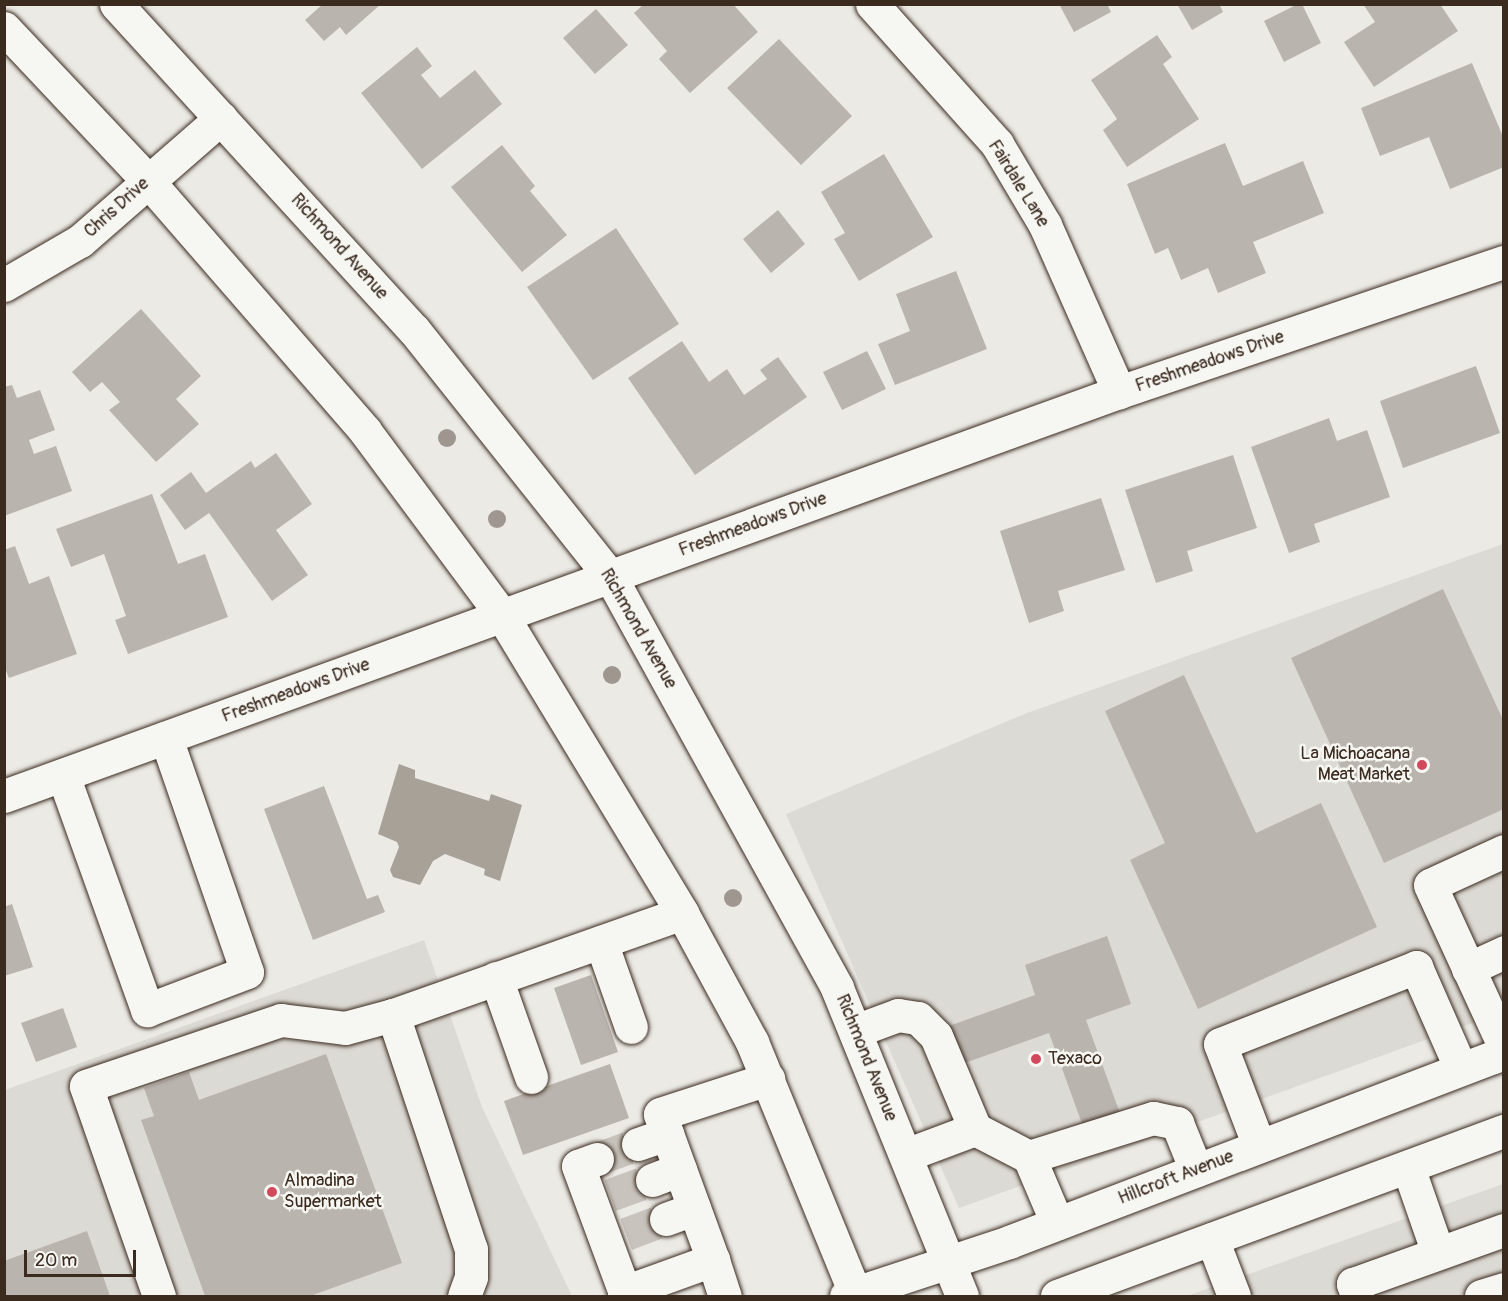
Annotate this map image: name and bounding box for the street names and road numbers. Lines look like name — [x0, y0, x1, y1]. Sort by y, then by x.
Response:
street label: Fairdale Lane — [983, 136, 1053, 232]
street label: Chris Drive — [80, 173, 154, 243]
street label: Richmond Avenue — [286, 190, 392, 304]
street label: Freshmeadows Drive — [1133, 326, 1287, 398]
street label: Freshmeadows Drive — [676, 488, 830, 562]
street label: Richmond Avenue — [595, 565, 681, 693]
street label: Freshmeadows Drive — [219, 654, 373, 728]
street label: Richmond Avenue — [831, 991, 901, 1125]
street label: Hillcroft Avenue — [1115, 1146, 1237, 1210]

